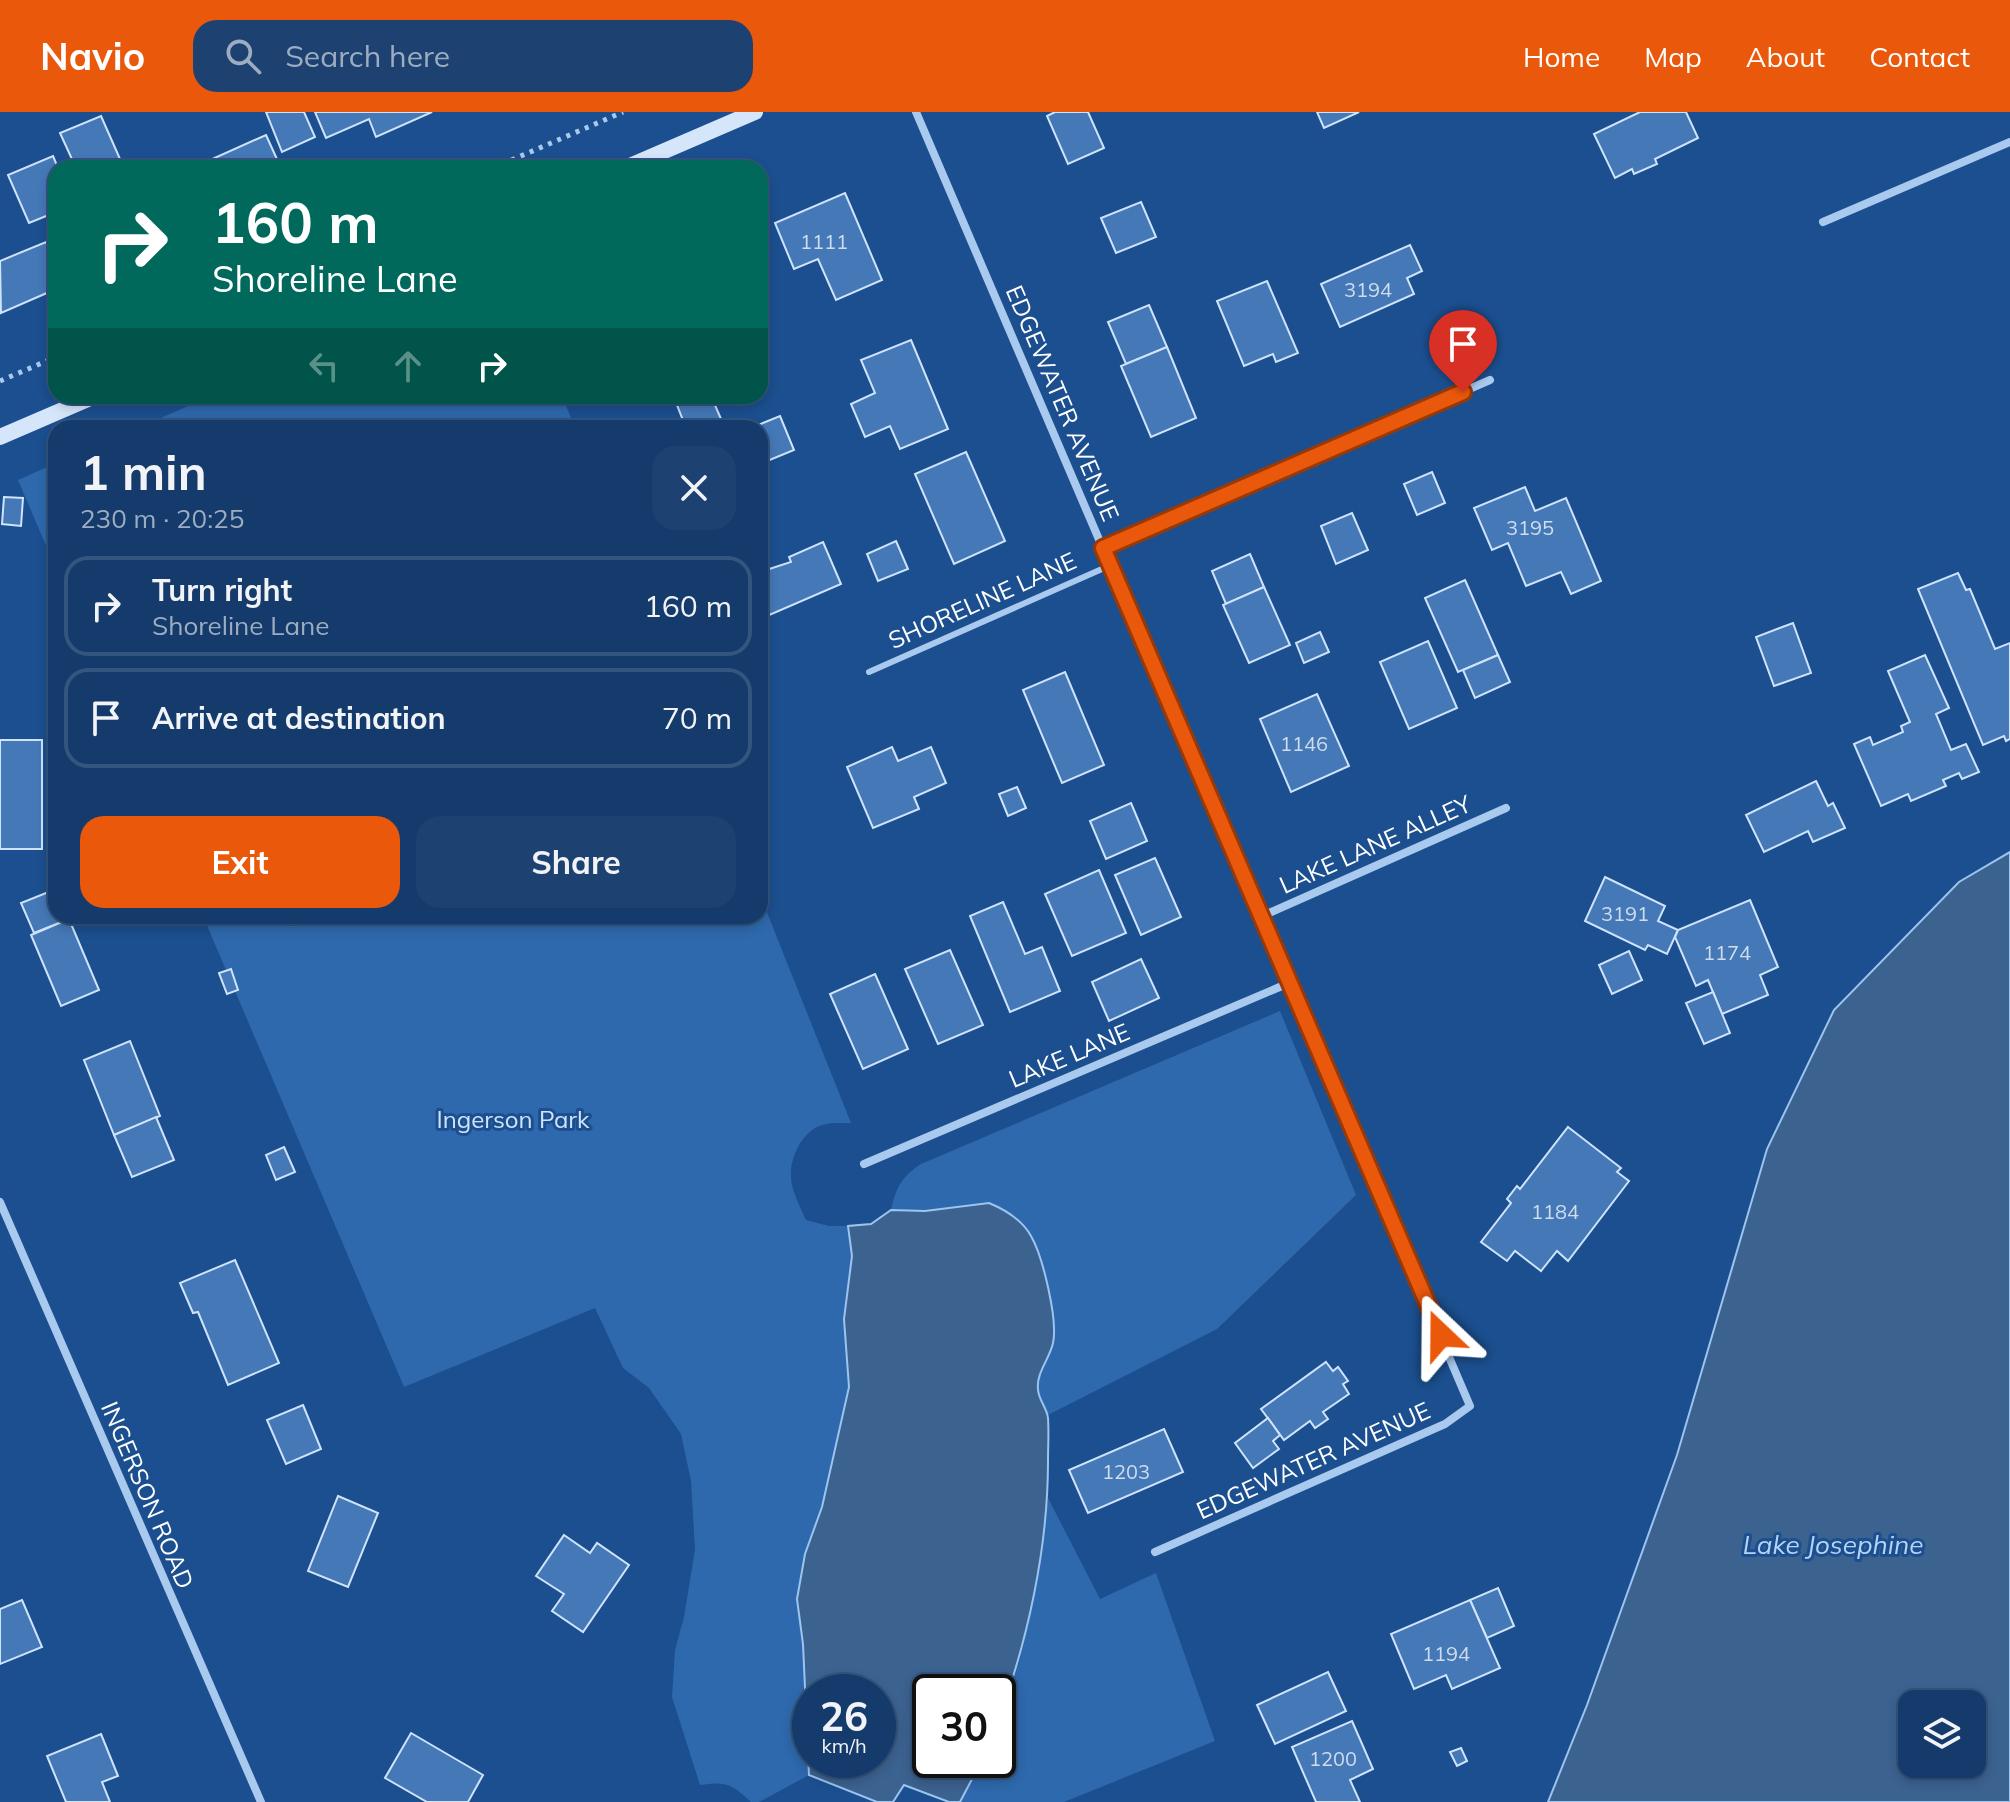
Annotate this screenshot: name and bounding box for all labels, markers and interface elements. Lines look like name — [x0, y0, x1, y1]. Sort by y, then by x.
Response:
search box — [193, 20, 753, 92]
text: Navio — [40, 32, 145, 80]
icon: search — [221, 34, 265, 78]
text: Search here — [285, 37, 450, 75]
text: Home — [1523, 39, 1600, 74]
text: Map — [1644, 39, 1702, 74]
text: About — [1746, 39, 1825, 74]
text: Contact — [1869, 39, 1970, 74]
text: 160 m — [212, 187, 379, 257]
icon: right — [80, 192, 184, 296]
house number: 1111 — [800, 229, 848, 254]
text: Shoreline Lane — [212, 256, 458, 301]
house number: 3194 — [1344, 277, 1392, 302]
street label: EDGEWATER AVENUE — [1000, 281, 1126, 525]
pin — [1429, 310, 1497, 392]
icon: arrive — [1441, 322, 1485, 366]
icon: left — [302, 344, 346, 388]
icon: ahead — [386, 344, 430, 388]
icon: right — [470, 344, 514, 388]
text: 1 min — [80, 442, 207, 502]
button: close — [652, 446, 736, 530]
text: 230 m · 20:25 — [80, 502, 244, 535]
house number: 3195 — [1506, 515, 1554, 540]
street label: SHORELINE LANE — [883, 545, 1081, 655]
text: Turn right — [152, 571, 292, 609]
icon: right — [84, 584, 128, 628]
text: 160 m — [644, 587, 732, 625]
text: Shoreline Lane — [152, 609, 329, 642]
icon: arrive — [84, 696, 128, 740]
text: Arrive at destination — [152, 699, 446, 737]
text: 70 m — [662, 699, 732, 737]
house number: 1146 — [1280, 731, 1328, 756]
street label: LAKE LANE ALLEY — [1274, 788, 1476, 900]
button: Exit — [80, 816, 400, 908]
button: Share — [416, 816, 736, 908]
house number: 3191 — [1601, 901, 1649, 926]
house number: 1174 — [1703, 940, 1751, 965]
street label: LAKE LANE — [1004, 1016, 1134, 1094]
park label: Ingerson Park — [437, 1104, 590, 1134]
house number: 1184 — [1531, 1199, 1579, 1224]
position arrow — [1399, 1293, 1483, 1377]
street label: EDGEWATER AVENUE — [1191, 1395, 1435, 1525]
street label: INGERSON ROAD — [95, 1397, 201, 1593]
house number: 1203 — [1102, 1459, 1150, 1484]
water label: Lake Josephine — [1743, 1528, 1923, 1561]
house number: 1194 — [1422, 1641, 1470, 1666]
speed limit sign: 30 — [912, 1674, 1016, 1778]
map controls — [1898, 1690, 1986, 1778]
button: layers — [1898, 1690, 1986, 1778]
text: 26 — [820, 1691, 868, 1741]
text: km/h — [821, 1733, 867, 1758]
house number: 1200 — [1309, 1746, 1357, 1771]

